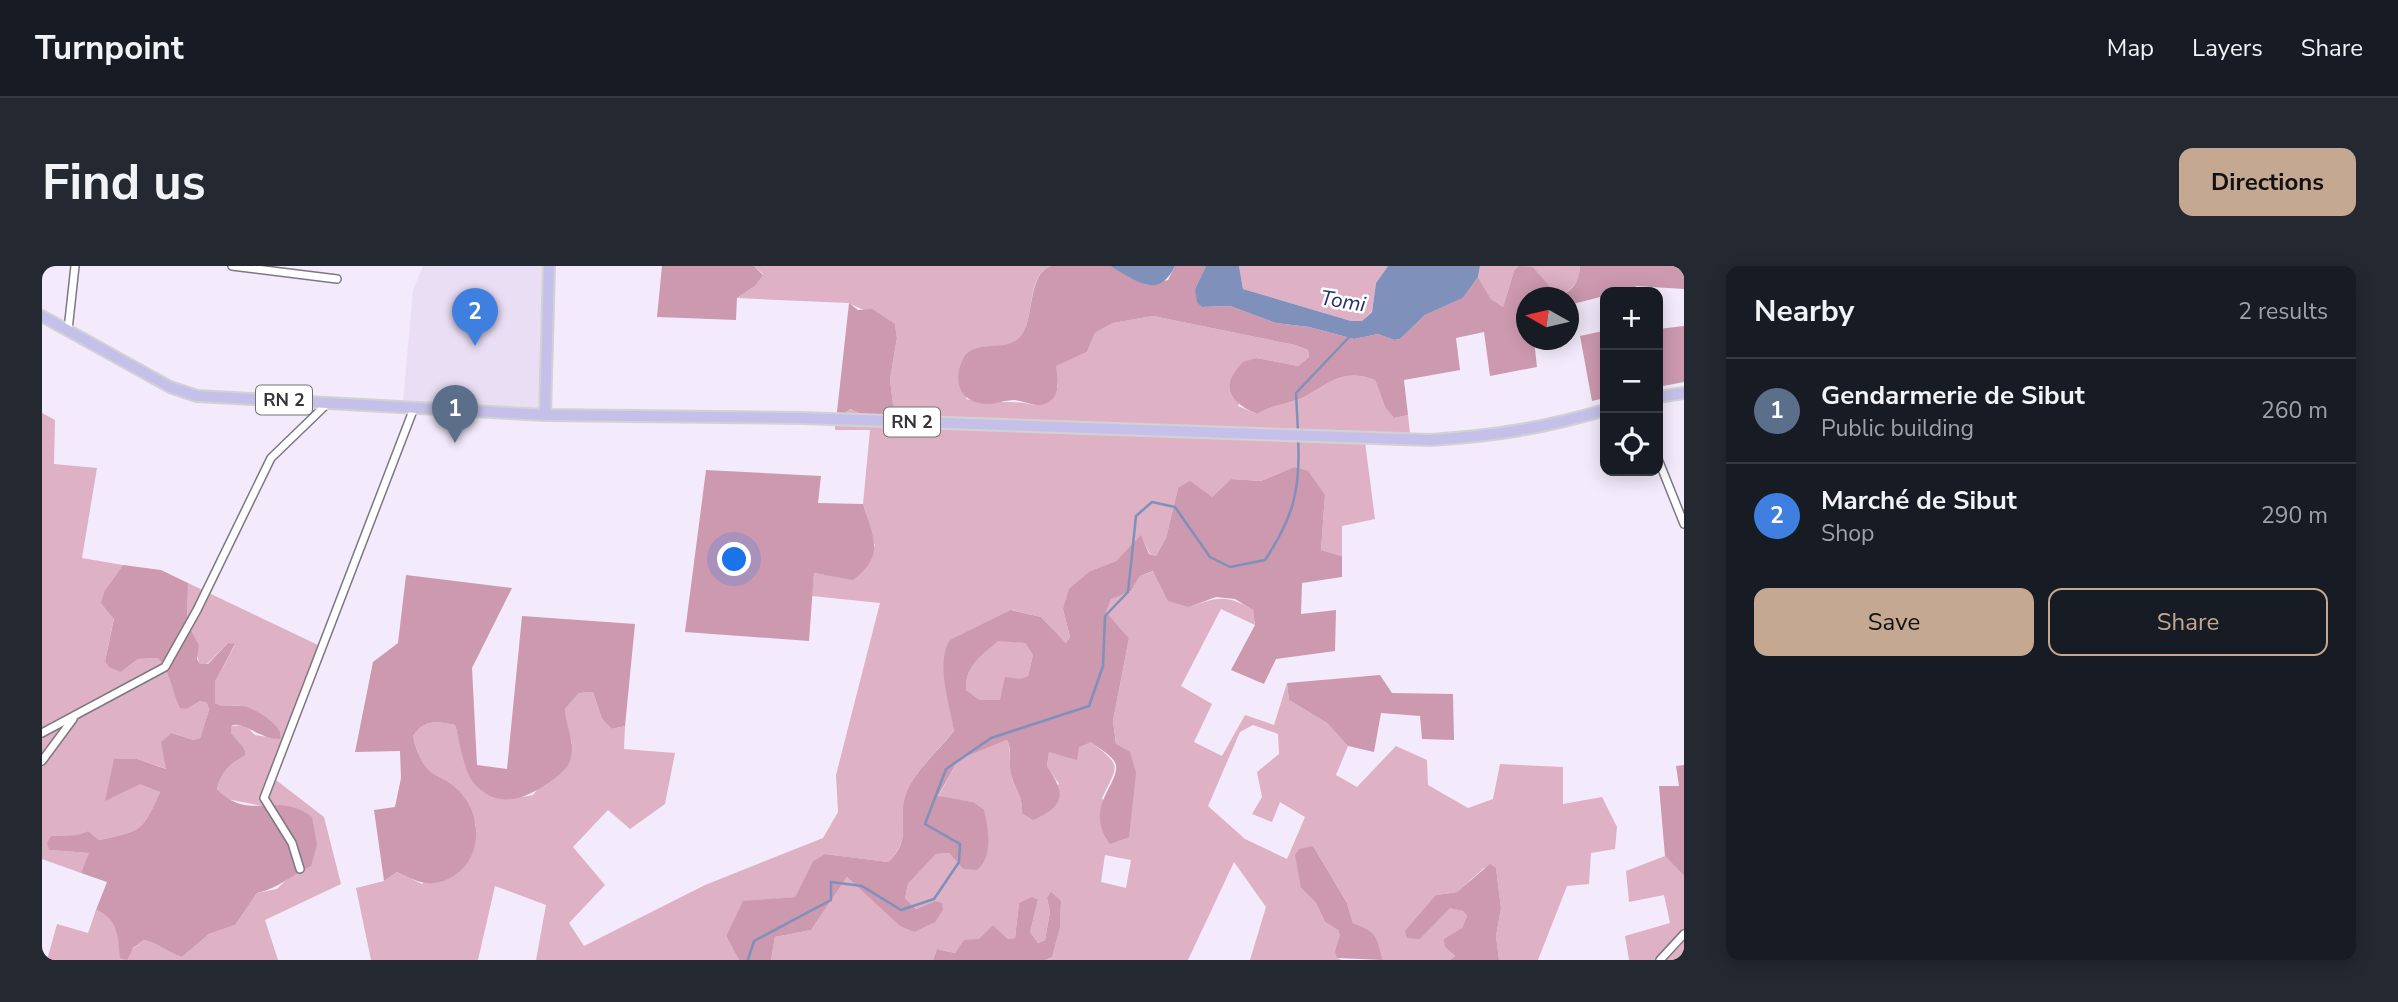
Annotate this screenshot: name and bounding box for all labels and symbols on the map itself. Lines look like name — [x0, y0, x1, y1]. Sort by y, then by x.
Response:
water label: Tomi — [1318, 284, 1369, 319]
north arrow — [1516, 287, 1579, 350]
pin: 2 — [452, 288, 498, 346]
road number: RN 2 — [256, 385, 312, 414]
pin: 1 — [432, 385, 478, 443]
road number: RN 2 — [884, 407, 940, 436]
your location — [717, 542, 751, 576]

